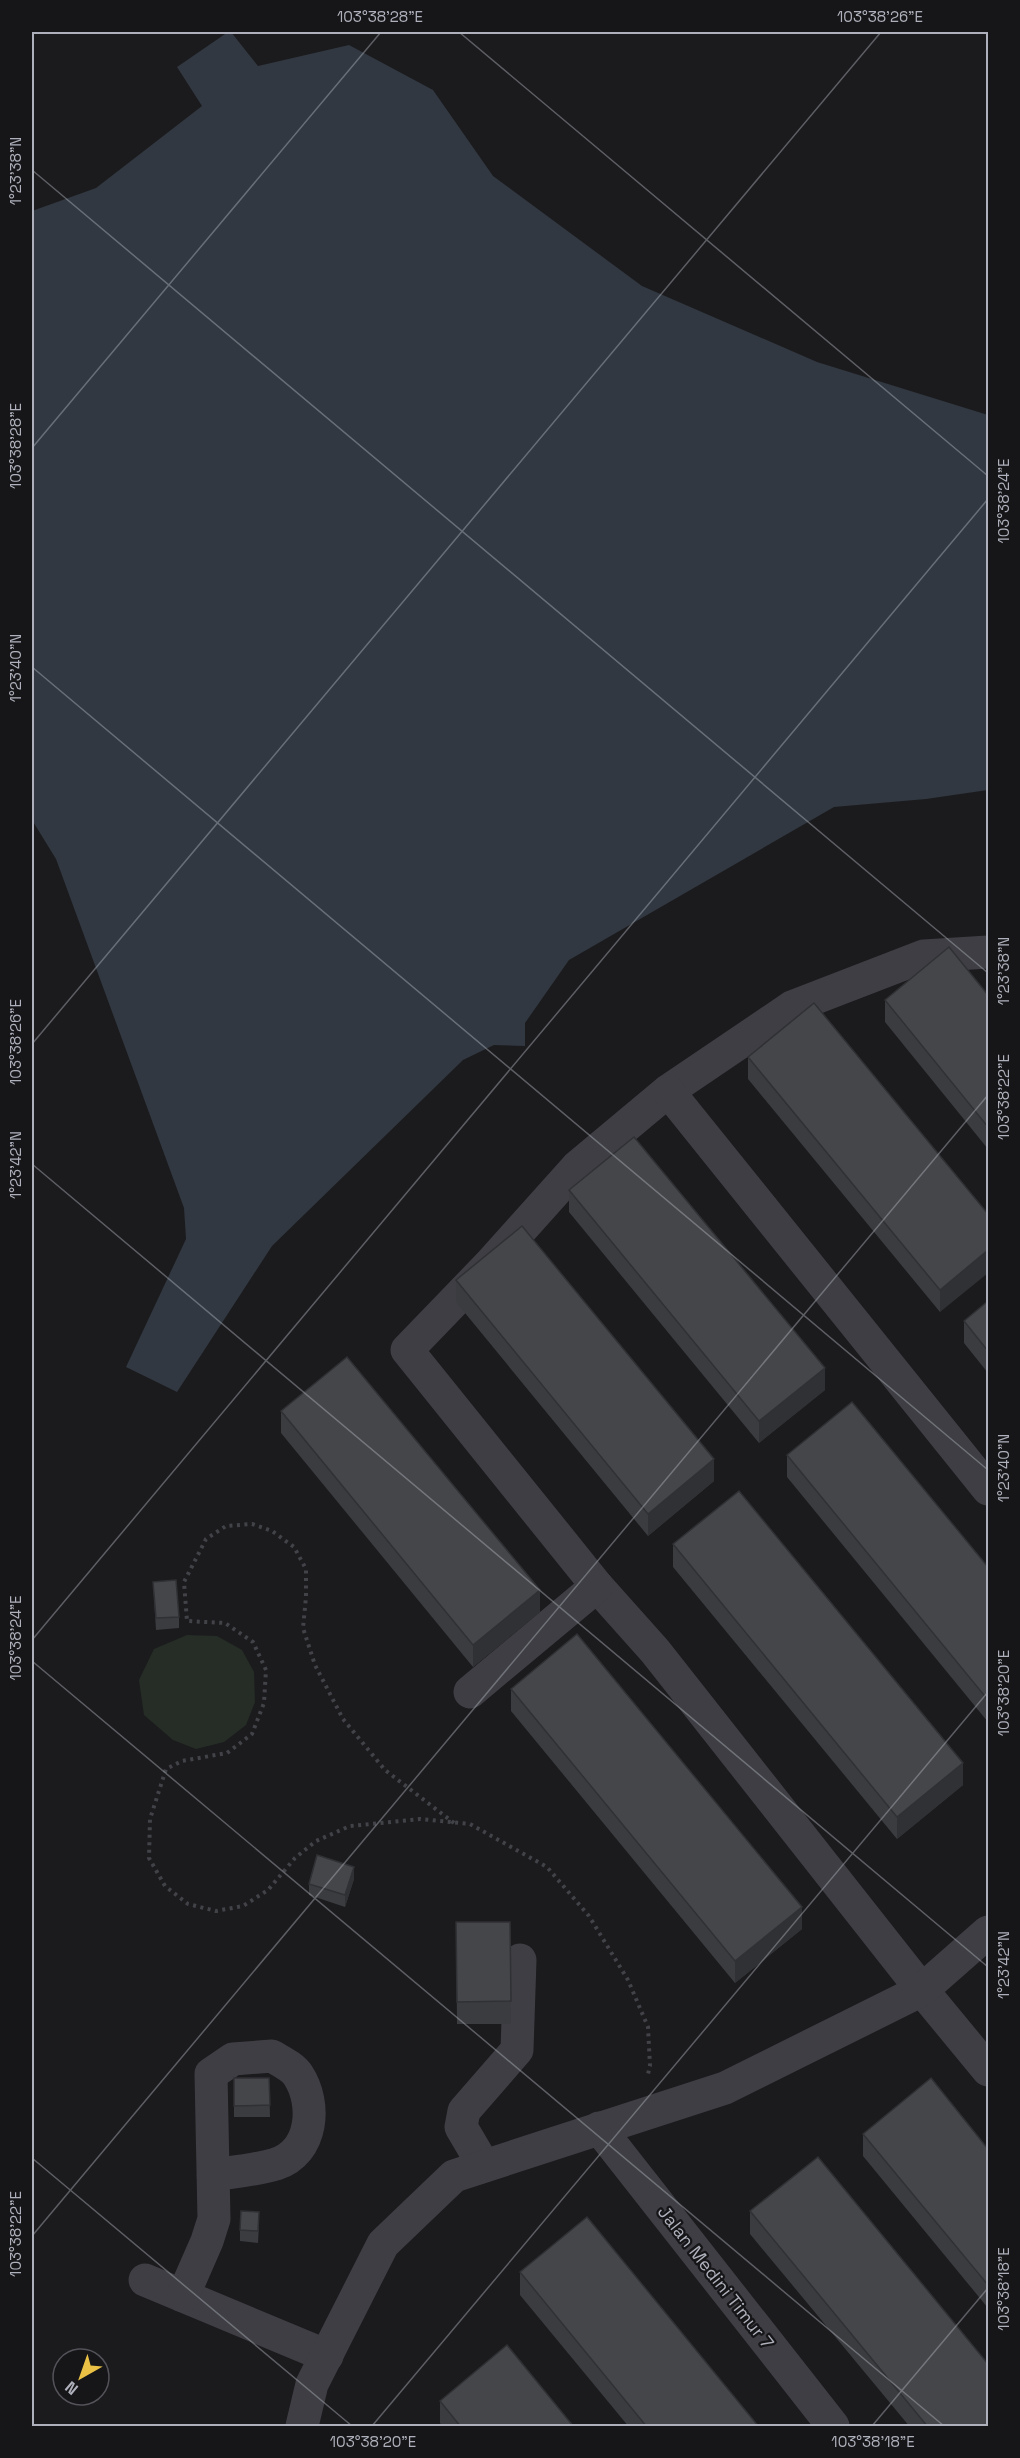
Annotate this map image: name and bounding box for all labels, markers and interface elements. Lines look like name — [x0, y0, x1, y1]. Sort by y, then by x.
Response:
text: 103°38'28"E — [337, 7, 423, 26]
text: 103°38'26"E — [837, 7, 923, 26]
text: 1°23'38"N — [6, 137, 25, 205]
text: 103°38'28"E — [6, 403, 25, 489]
text: 103°38'24"E — [994, 458, 1013, 544]
text: 1°23'40"N — [6, 634, 25, 702]
text: 1°23'38"N — [994, 937, 1013, 1005]
text: 103°38'26"E — [6, 999, 25, 1085]
text: 103°38'22"E — [994, 1054, 1013, 1140]
text: 1°23'42"N — [6, 1131, 25, 1199]
text: 1°23'40"N — [994, 1434, 1013, 1502]
text: 103°38'24"E — [6, 1595, 25, 1681]
text: 103°38'20"E — [994, 1650, 1013, 1736]
text: 1°23'42"N — [994, 1931, 1013, 1999]
text: 103°38'22"E — [6, 2191, 25, 2277]
street label: Jalan Medini Timur 7 — [653, 2201, 779, 2353]
text: 103°38'18"E — [994, 2247, 1013, 2331]
north arrow — [51, 2347, 111, 2407]
text: N — [61, 2377, 83, 2400]
text: 103°38'20"E — [330, 2432, 416, 2451]
text: 103°38'18"E — [831, 2432, 915, 2451]

